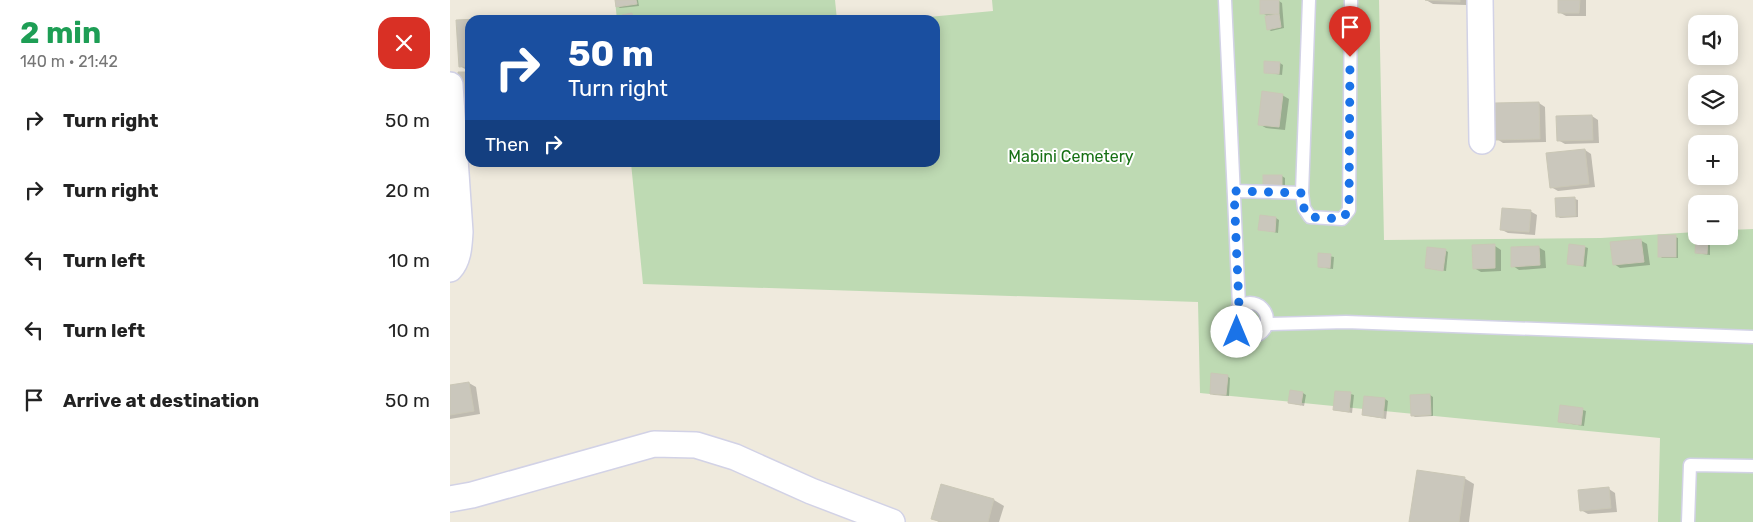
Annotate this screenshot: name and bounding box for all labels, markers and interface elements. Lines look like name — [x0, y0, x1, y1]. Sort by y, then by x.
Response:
pin — [1329, 6, 1371, 57]
icon: arrive — [1336, 13, 1364, 41]
text: 2 min — [20, 15, 101, 51]
map controls — [1688, 15, 1738, 245]
button: sound — [1688, 15, 1738, 65]
button: close — [378, 17, 430, 69]
text: 50 m — [568, 33, 654, 75]
icon: right — [485, 35, 550, 100]
text: 140 m · 21:42 — [20, 52, 118, 71]
text: Turn right — [568, 75, 668, 102]
button: layers — [1688, 75, 1738, 125]
icon: right — [20, 106, 48, 134]
text: Turn right — [63, 109, 158, 132]
text: 50 m — [385, 109, 430, 132]
icon: right — [539, 130, 567, 158]
text: Then — [485, 133, 529, 156]
button: + — [1688, 135, 1738, 185]
park label: Mabini Cemetery — [1008, 147, 1134, 166]
icon: right — [20, 176, 48, 204]
text: Turn right — [63, 179, 158, 202]
text: 20 m — [385, 179, 430, 202]
button: − — [1688, 195, 1738, 245]
icon: left — [20, 246, 48, 274]
text: Turn left — [63, 249, 145, 272]
text: 10 m — [388, 249, 430, 272]
position arrow — [1210, 305, 1262, 357]
icon: left — [20, 316, 48, 344]
text: Turn left — [63, 319, 145, 342]
text: 10 m — [388, 319, 430, 342]
icon: arrive — [20, 386, 48, 414]
text: Arrive at destination — [63, 389, 259, 412]
text: 50 m — [385, 389, 430, 412]

